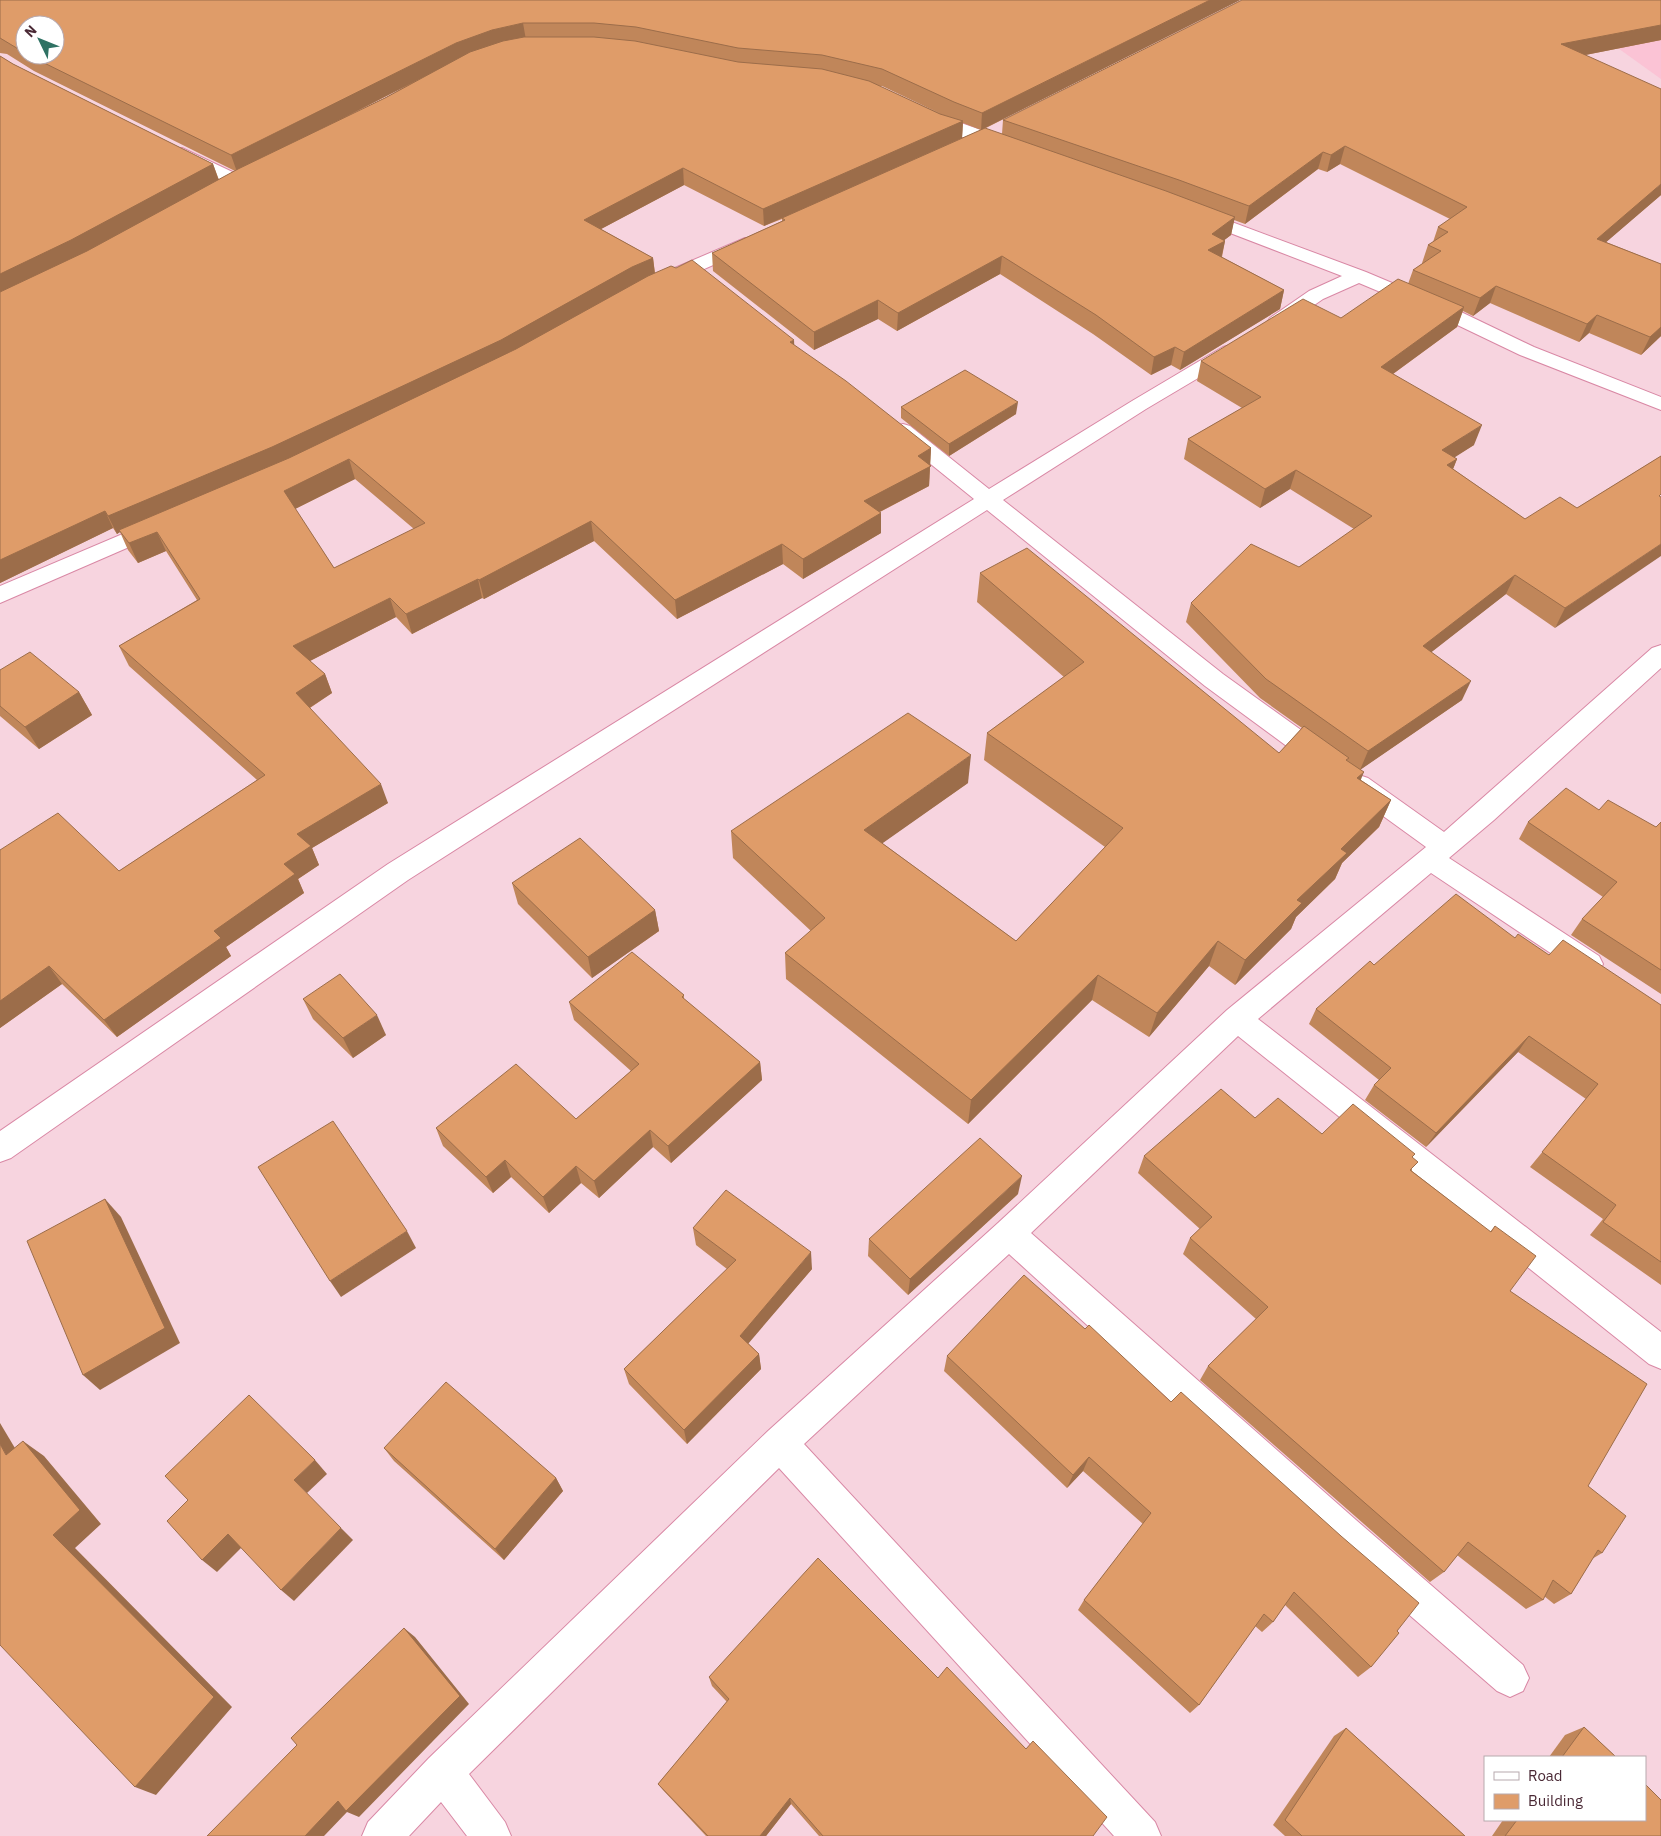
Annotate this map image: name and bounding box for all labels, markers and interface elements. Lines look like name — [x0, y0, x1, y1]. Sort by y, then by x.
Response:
north arrow — [15, 15, 65, 65]
text: N — [20, 21, 41, 41]
legend — [1484, 1756, 1646, 1821]
text: Road — [1528, 1766, 1563, 1785]
text: Building — [1528, 1791, 1583, 1810]

